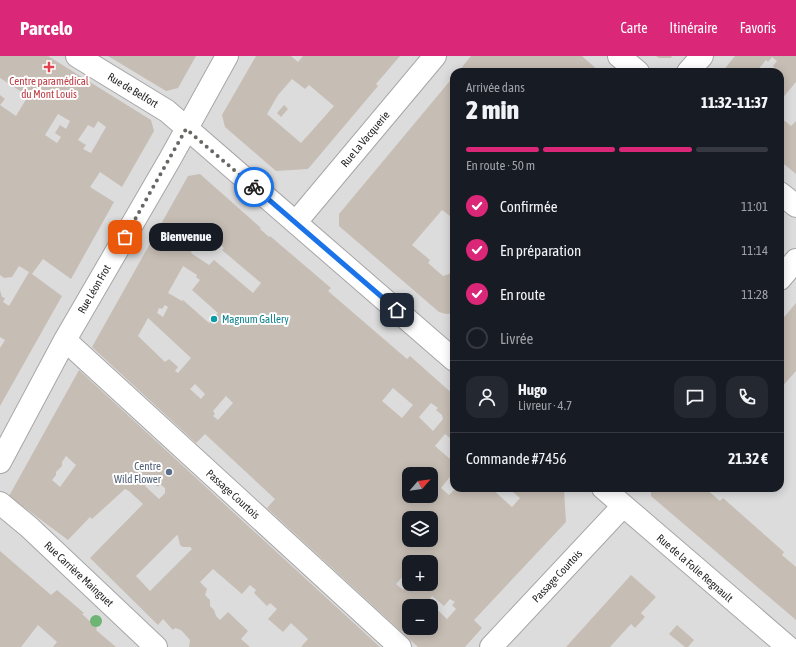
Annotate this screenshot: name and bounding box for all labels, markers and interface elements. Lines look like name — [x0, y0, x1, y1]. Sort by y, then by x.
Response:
text: Parcelo — [20, 17, 73, 39]
text: Carte — [621, 20, 648, 36]
text: Itinéraire — [670, 20, 718, 36]
text: Favoris — [740, 20, 776, 36]
marker: Centre paramédical du Mont Louis — [43, 61, 55, 73]
street label: Rue de Belfort — [106, 70, 160, 110]
place label: Centre paramédical du Mont Louis — [9, 75, 89, 100]
text: Arrivée dans — [466, 80, 525, 95]
text: 11:32–11:37 — [701, 94, 768, 111]
text: 2 min — [466, 95, 519, 125]
street label: Rue La Vacquerie — [338, 109, 392, 169]
text: En route · 50 m — [466, 158, 535, 173]
courier — [234, 167, 274, 207]
icon: bike — [243, 176, 265, 198]
icon: check — [466, 195, 488, 217]
text: Confirmée — [500, 198, 557, 215]
text: 11:01 — [741, 199, 768, 214]
pin — [108, 220, 142, 254]
callout: Bienvenue — [149, 223, 223, 251]
icon: bag — [114, 226, 136, 248]
text: Bienvenue — [161, 229, 211, 244]
icon: check — [466, 239, 488, 261]
text: En préparation — [500, 242, 581, 259]
text: 11:14 — [741, 243, 768, 258]
street label: Rue Léon Frot — [75, 262, 113, 316]
icon: check — [466, 283, 488, 305]
text: En route — [500, 286, 545, 303]
text: 11:28 — [741, 287, 768, 302]
pin — [380, 293, 414, 327]
icon: home — [386, 299, 408, 321]
place label: Magnum Gallery — [222, 313, 289, 325]
marker: Magnum Gallery — [209, 314, 219, 324]
text: Livrée — [500, 330, 533, 347]
button: person — [466, 376, 508, 418]
button: chat — [674, 376, 716, 418]
button: phone — [726, 376, 768, 418]
text: Hugo — [518, 381, 547, 398]
text: Livreur · 4.7 — [518, 398, 572, 413]
text: Commande #7456 — [466, 450, 566, 467]
text: 21.32 € — [728, 450, 768, 467]
place label: Centre Wild Flower — [114, 460, 162, 485]
marker: Centre Wild Flower — [164, 467, 174, 477]
street label: Passage Courtois — [204, 467, 262, 521]
north arrow — [402, 467, 438, 503]
map controls — [402, 467, 438, 635]
button: layers — [402, 511, 438, 547]
street label: Rue de la Folie Regnault — [654, 532, 736, 604]
street label: Rue Carrière Mainguet — [42, 539, 116, 609]
street label: Passage Courtois — [530, 547, 584, 605]
button: + — [402, 555, 438, 591]
button: − — [402, 599, 438, 635]

